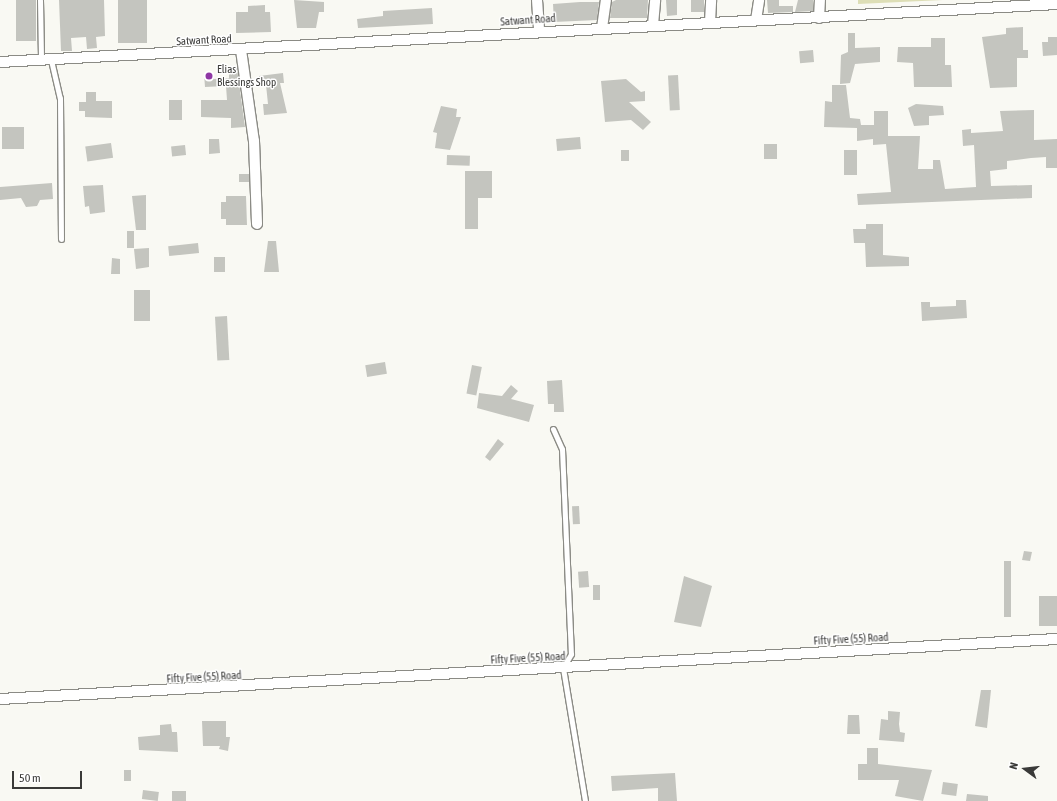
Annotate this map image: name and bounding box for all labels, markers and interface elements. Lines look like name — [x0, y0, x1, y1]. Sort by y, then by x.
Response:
street label: Satwant Road — [500, 11, 556, 29]
street label: Satwant Road — [176, 32, 232, 48]
place label: Elias Blessings Shop — [217, 63, 276, 89]
marker: Elias Blessings Shop — [204, 71, 214, 81]
street label: Fifty Five (55) Road — [813, 630, 889, 648]
street label: Fifty Five (55) Road — [490, 649, 566, 667]
street label: Fifty Five (55) Road — [166, 668, 242, 686]
north arrow — [1005, 749, 1045, 789]
text: N — [1007, 761, 1020, 771]
scale bar — [14, 763, 84, 789]
text: 50 m — [19, 771, 41, 785]

